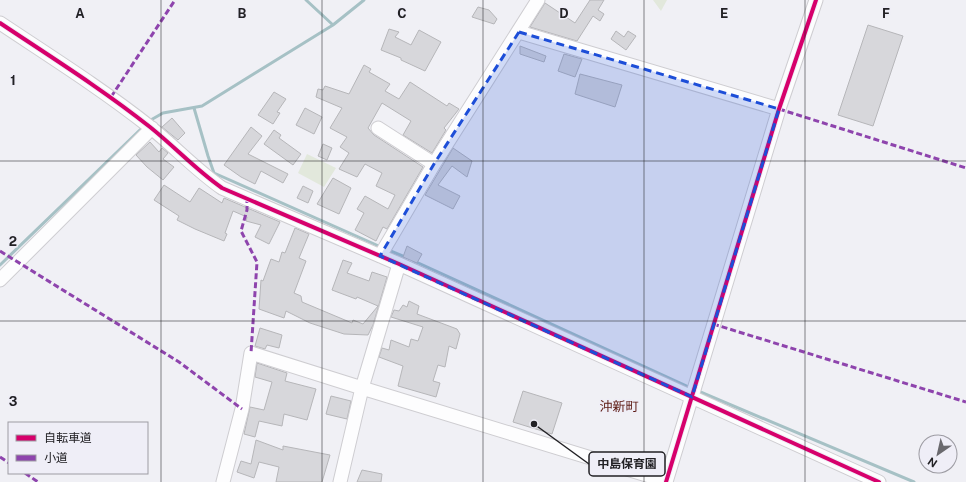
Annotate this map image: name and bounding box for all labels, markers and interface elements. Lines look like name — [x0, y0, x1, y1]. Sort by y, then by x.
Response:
text: A — [75, 6, 85, 21]
text: B — [238, 6, 247, 21]
text: C — [397, 6, 407, 21]
text: D — [559, 6, 569, 21]
text: E — [720, 6, 728, 21]
text: F — [882, 6, 890, 21]
text: 1 — [10, 73, 16, 88]
text: 2 — [9, 234, 17, 249]
text: 3 — [9, 394, 18, 409]
district label: 沖新町 — [599, 399, 639, 414]
legend — [8, 422, 148, 474]
text: 自転車道 — [44, 431, 92, 445]
north arrow — [918, 434, 958, 474]
text: 小道 — [44, 451, 68, 465]
callout: 中島保育園 — [589, 452, 665, 476]
text: N — [925, 455, 939, 470]
text: 中島保育園 — [597, 457, 657, 471]

